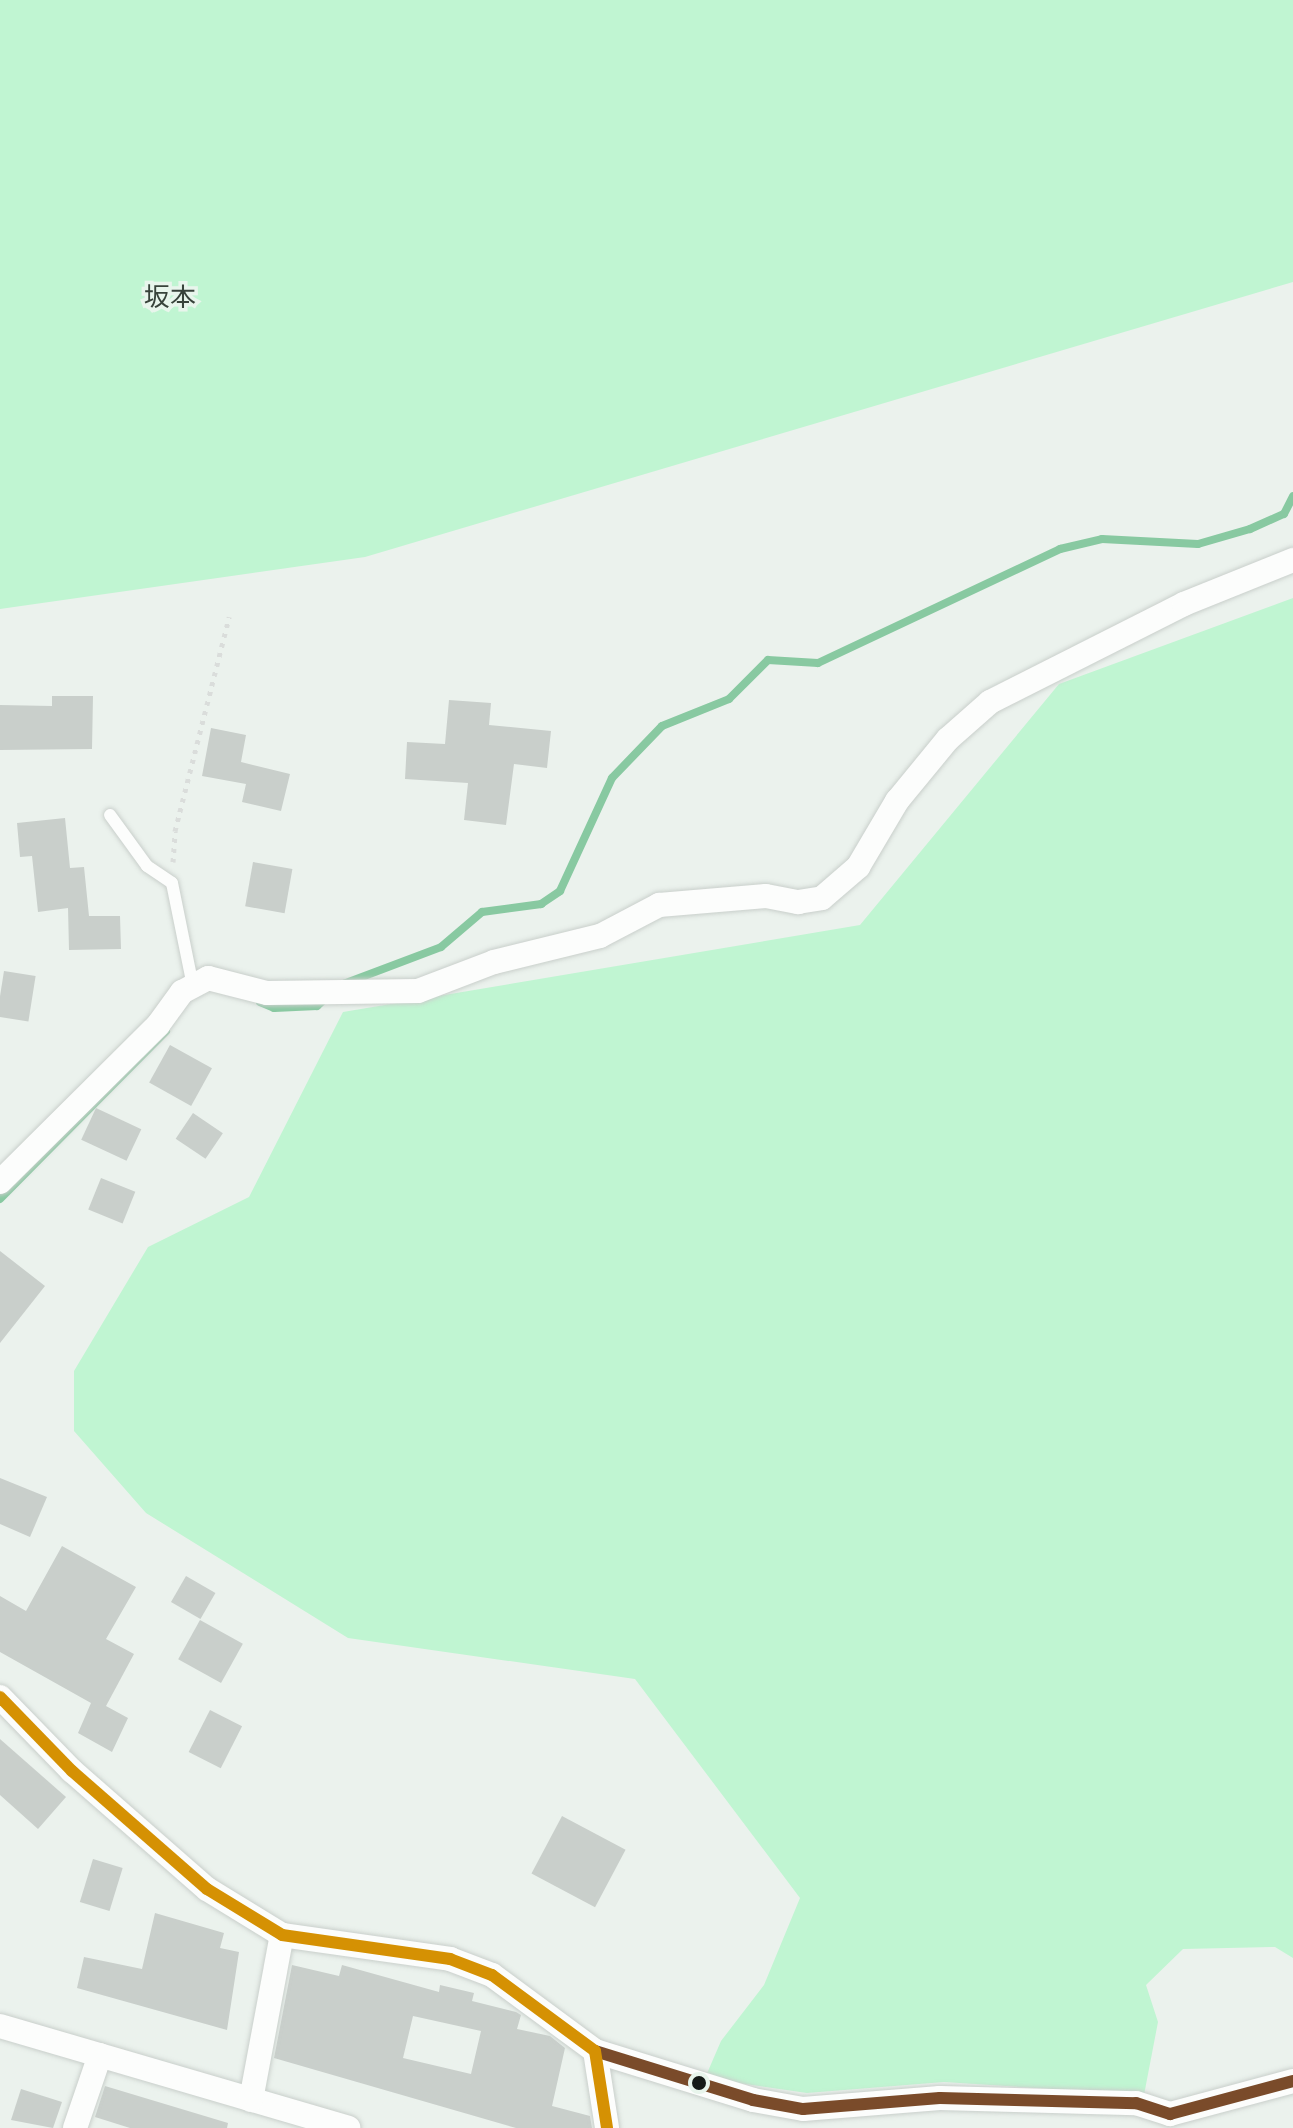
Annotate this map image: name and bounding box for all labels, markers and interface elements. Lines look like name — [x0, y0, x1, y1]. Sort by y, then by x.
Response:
district label: 坂本 — [144, 281, 196, 313]
unlabelled marker — [691, 2075, 707, 2091]

